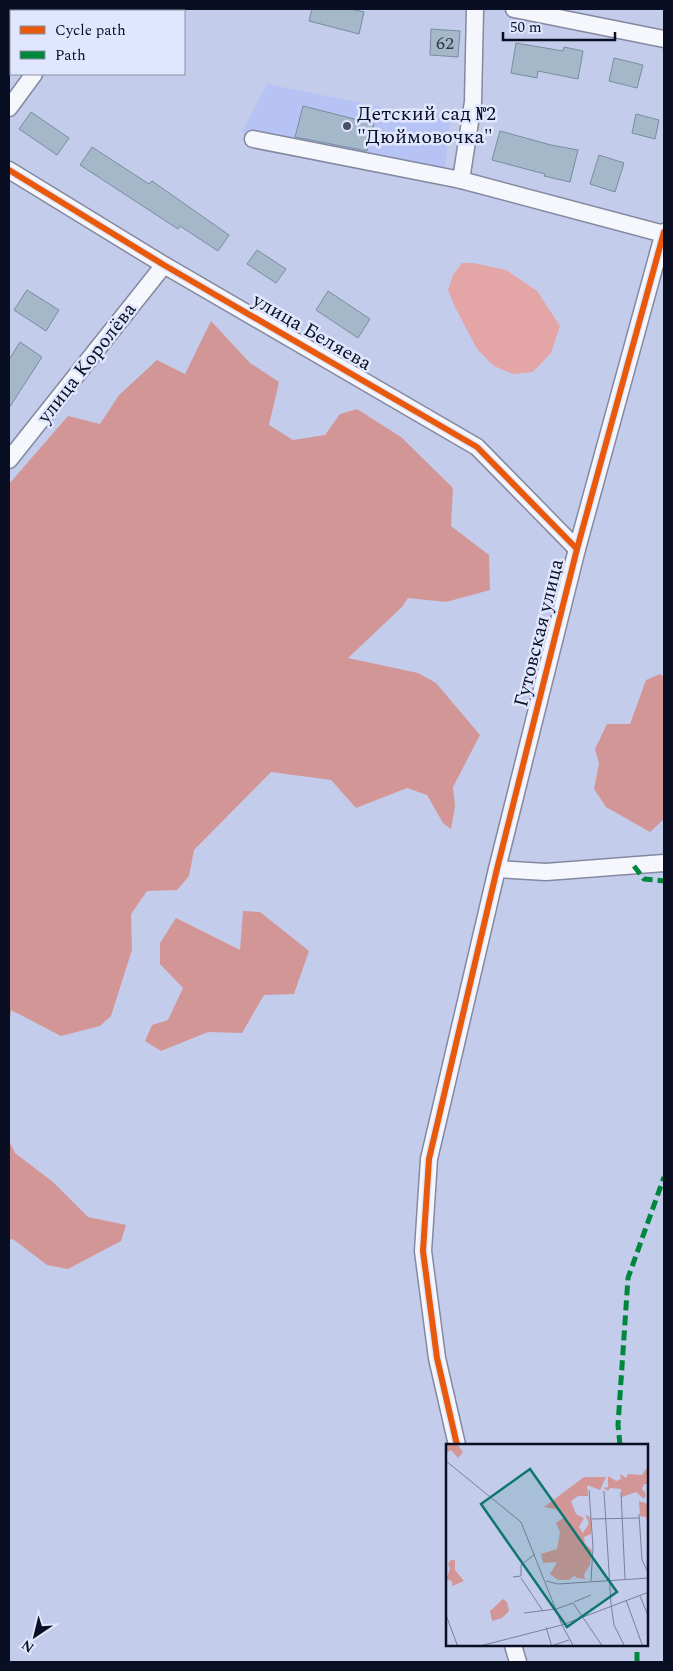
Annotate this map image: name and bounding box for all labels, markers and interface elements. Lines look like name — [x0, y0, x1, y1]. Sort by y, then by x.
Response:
legend — [10, 10, 185, 75]
scale bar — [503, 10, 616, 42]
text: 50 m — [510, 16, 542, 39]
text: Cycle path — [55, 19, 126, 42]
house number: 62 — [436, 30, 454, 57]
text: Path — [55, 44, 86, 67]
place label: Детский сад №2 "Дюймовочка" — [357, 99, 496, 152]
marker: Детский сад №2 "Дюймовочка" — [341, 120, 353, 132]
street label: улица Беляева — [246, 285, 377, 378]
street label: улица Королёва — [29, 296, 144, 431]
street label: Гутовская улица — [506, 556, 572, 710]
inset map — [446, 1444, 648, 1646]
north arrow — [10, 1611, 60, 1661]
text: N — [17, 1634, 39, 1658]

